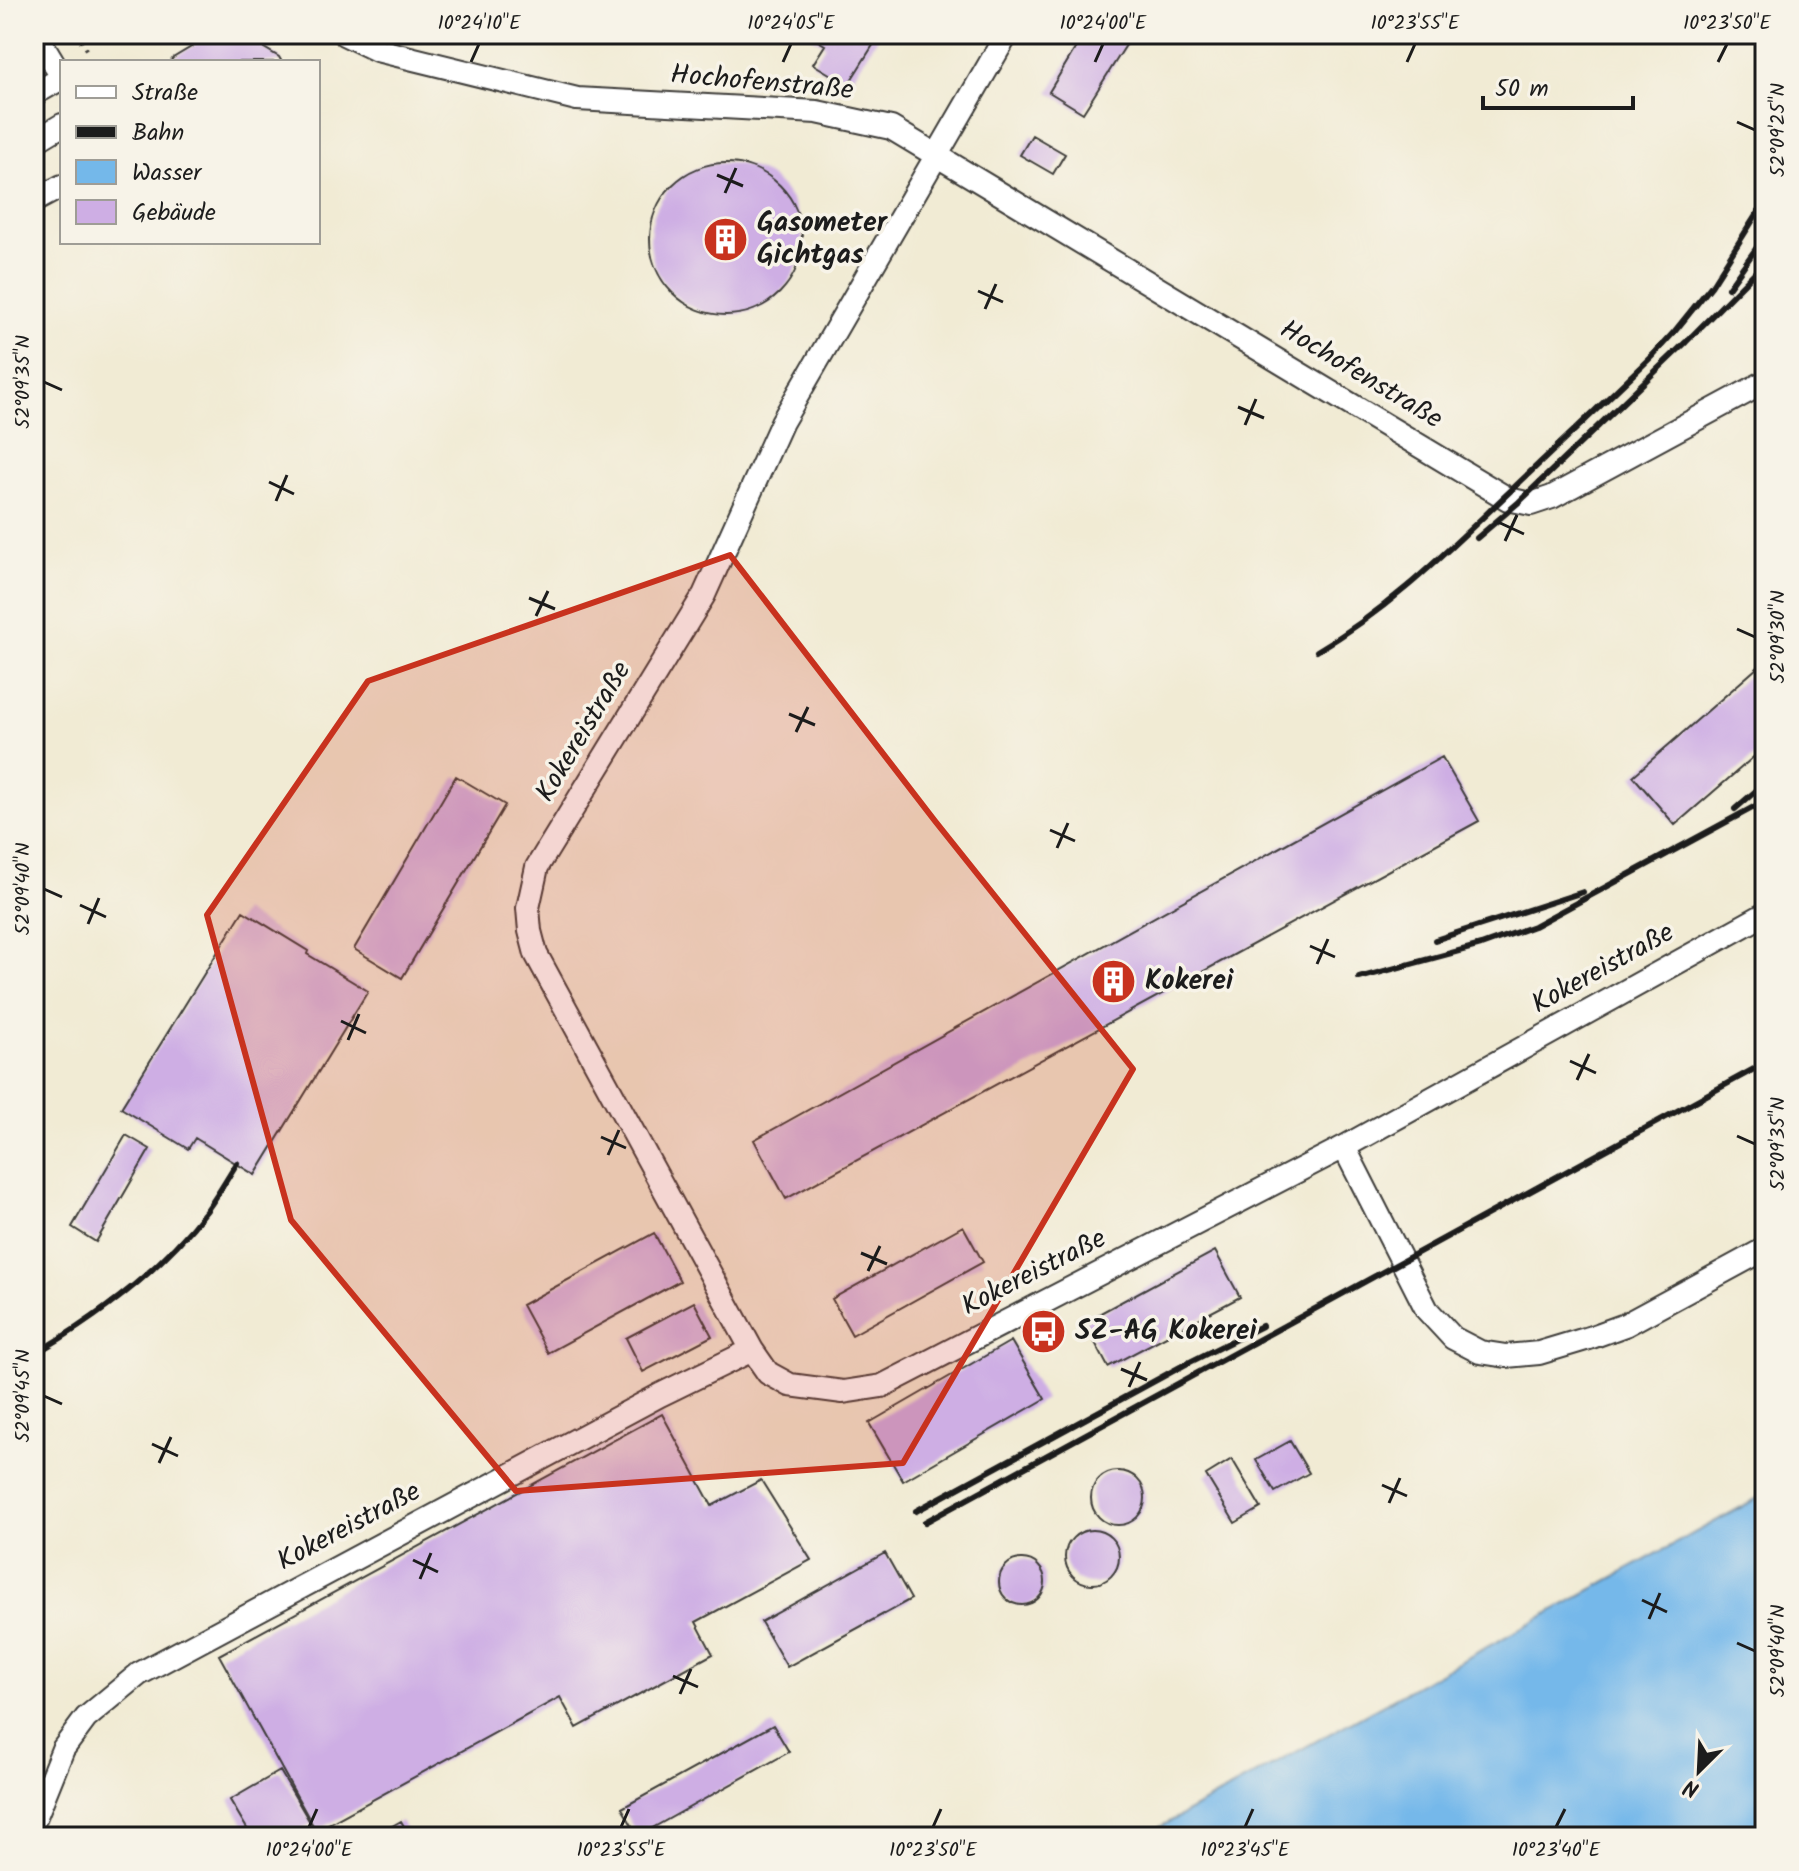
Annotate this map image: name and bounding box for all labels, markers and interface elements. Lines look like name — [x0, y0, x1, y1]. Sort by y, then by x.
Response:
text: 10°24'10"E — [437, 8, 522, 40]
text: 10°24'05"E — [747, 8, 836, 40]
text: 10°24'00"E — [1060, 8, 1148, 40]
text: 10°23'55"E — [1371, 8, 1461, 40]
text: 10°23'50"E — [1683, 8, 1772, 40]
street label: Hochofenstraße — [668, 53, 856, 113]
legend — [60, 60, 320, 244]
scale bar — [1483, 60, 1633, 110]
text: 50 m — [1495, 70, 1549, 109]
text: Straße — [132, 74, 198, 113]
text: 52°09'25"N — [1763, 83, 1795, 177]
text: Bahn — [132, 114, 184, 153]
text: Wasser — [132, 154, 203, 193]
text: Gebäude — [132, 194, 216, 233]
place label: Gasometer Gichtgas — [757, 201, 889, 278]
building icon: Gasometer Gichtgas — [702, 215, 750, 263]
street label: Hochofenstraße — [1271, 308, 1452, 442]
text: 52°09'35"N — [8, 335, 40, 429]
text: 52°09'30"N — [1763, 590, 1795, 684]
street label: Kokereistraße — [524, 653, 644, 811]
text: 52°09'40"N — [8, 843, 40, 935]
street label: Kokereistraße — [1523, 911, 1683, 1027]
building icon: Kokerei — [1090, 957, 1138, 1005]
place label: Kokerei — [1145, 959, 1234, 1004]
text: 52°09'35"N — [1763, 1097, 1795, 1191]
street label: Kokereistraße — [954, 1217, 1115, 1329]
bus stop icon: SZ-AG Kokerei — [1020, 1307, 1068, 1355]
place label: SZ-AG Kokerei — [1075, 1309, 1257, 1354]
text: 52°09'45"N — [8, 1349, 40, 1443]
street label: Kokereistraße — [269, 1470, 430, 1584]
text: 52°09'40"N — [1763, 1605, 1795, 1697]
north arrow — [1659, 1731, 1739, 1811]
text: N — [1678, 1768, 1705, 1806]
text: 10°24'00"E — [266, 1835, 354, 1867]
text: 10°23'55"E — [577, 1835, 667, 1867]
text: 10°23'50"E — [889, 1835, 978, 1867]
text: 10°23'45"E — [1200, 1835, 1291, 1867]
text: 10°23'40"E — [1512, 1835, 1601, 1867]

